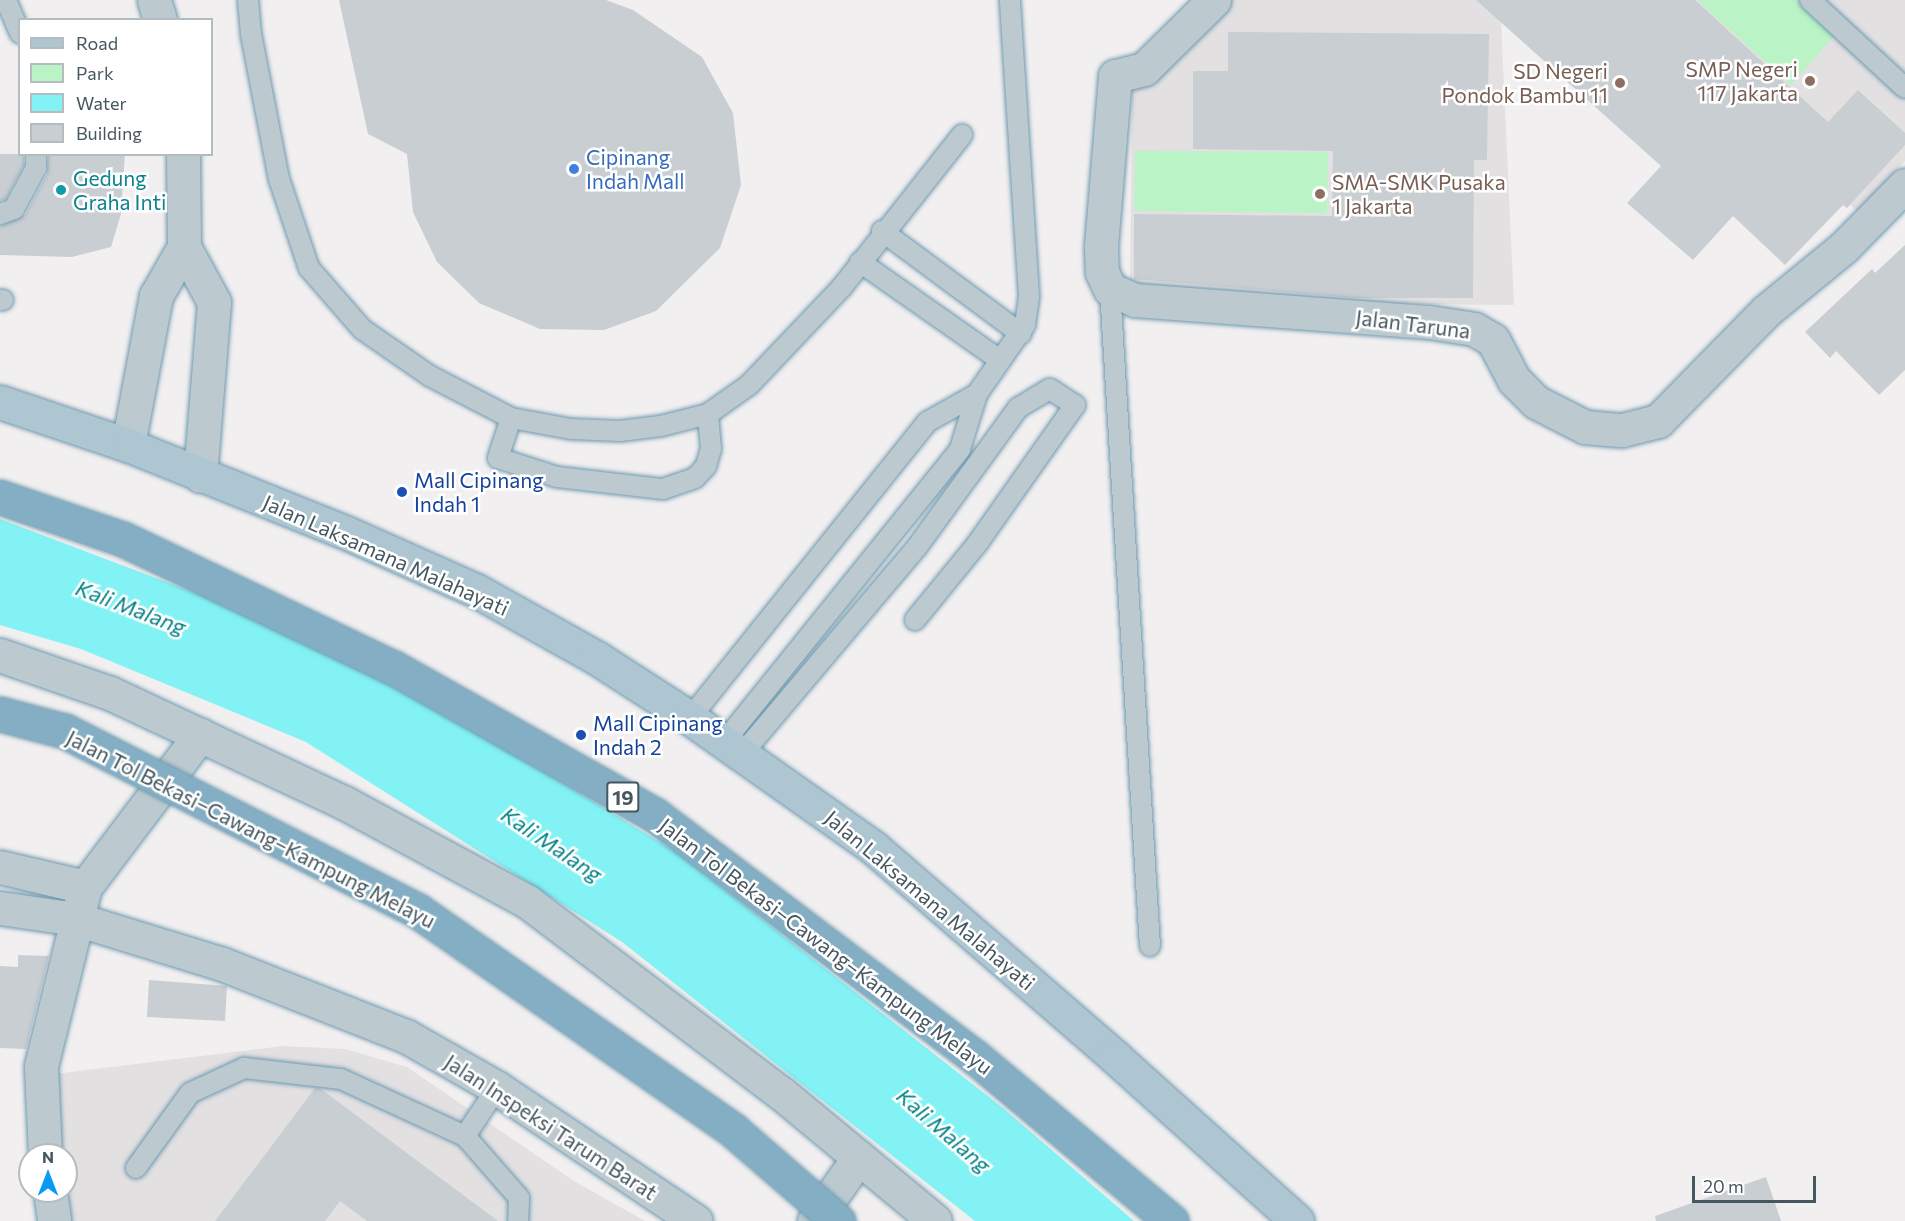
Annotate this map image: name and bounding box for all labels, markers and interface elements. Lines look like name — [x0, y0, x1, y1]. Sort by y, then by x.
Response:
legend — [18, 18, 213, 156]
text: Road — [76, 32, 118, 54]
place label: SMP Negeri 117 Jakarta — [1685, 56, 1798, 106]
place label: SD Negeri Pondok Bambu 11 — [1442, 58, 1608, 108]
text: Park — [76, 62, 114, 84]
marker: SMP Negeri 117 Jakarta — [1803, 74, 1817, 88]
marker: SD Negeri Pondok Bambu 11 — [1613, 76, 1627, 90]
text: Water — [76, 92, 127, 114]
text: Building — [76, 122, 142, 144]
place label: Cipinang Indah Mall — [586, 144, 685, 194]
marker: Cipinang Indah Mall — [567, 162, 581, 176]
place label: Gedung Graha Inti — [73, 165, 167, 215]
place label: SMA-SMK Pusaka 1 Jakarta — [1332, 169, 1506, 219]
marker: Gedung Graha Inti — [54, 183, 68, 197]
marker: SMA-SMK Pusaka 1 Jakarta — [1313, 187, 1327, 201]
street label: Jalan Taruna — [1354, 304, 1472, 344]
place label: Mall Cipinang Indah 1 — [414, 467, 544, 517]
marker: Mall Cipinang Indah 1 — [395, 485, 409, 499]
street label: Jalan Laksamana Malahayati — [259, 489, 513, 621]
water label: Kali Malang — [72, 574, 190, 640]
place label: Mall Cipinang Indah 2 — [593, 710, 723, 760]
street label: Jalan Tol Bekasi–Cawang–Kampung Melayu — [62, 725, 440, 933]
marker: Mall Cipinang Indah 2 — [574, 728, 588, 742]
road number: 19 — [605, 780, 641, 814]
water label: Kali Malang — [497, 801, 607, 887]
street label: Jalan Laksamana Malahayati — [820, 805, 1040, 995]
street label: Jalan Tol Bekasi–Cawang–Kampung Melayu — [655, 812, 997, 1080]
street label: Jalan Inspeksi Tarum Barat — [440, 1049, 662, 1205]
water label: Kali Malang — [892, 1082, 996, 1178]
north arrow — [18, 1143, 78, 1203]
text: N — [42, 1147, 54, 1166]
scale bar — [1695, 1164, 1820, 1202]
text: 20 m — [1703, 1175, 1744, 1197]

